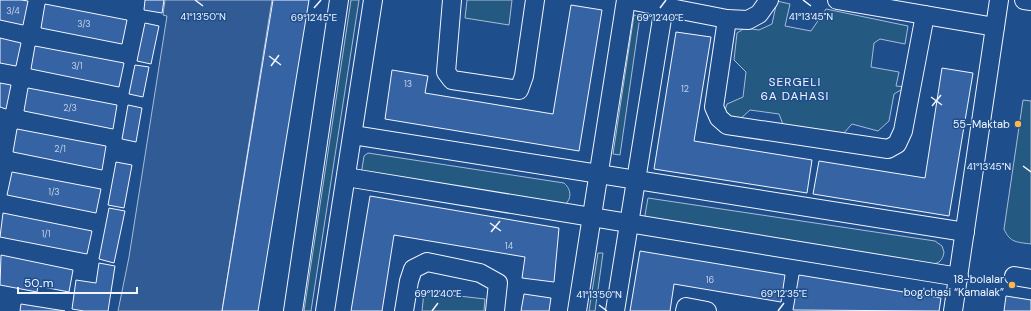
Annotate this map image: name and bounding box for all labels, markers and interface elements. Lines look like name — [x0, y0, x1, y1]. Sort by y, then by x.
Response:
house number: 3/4 — [6, 5, 20, 17]
text: 41°13'50"N — [180, 10, 226, 23]
text: 41°13'45"N — [789, 10, 833, 23]
text: 69°12'45"E — [291, 11, 337, 24]
text: 69°12'40"E — [636, 11, 684, 24]
house number: 3/3 — [77, 18, 91, 30]
house number: 3/1 — [71, 60, 83, 72]
district label: SERGELI 6A DAHASI — [761, 74, 829, 104]
house number: 13 — [404, 78, 412, 90]
house number: 12 — [681, 83, 689, 95]
house number: 2/3 — [63, 102, 77, 114]
place label: 55-Maktab — [953, 117, 1010, 131]
marker: 55-Maktab — [1013, 119, 1023, 129]
house number: 2/1 — [54, 143, 66, 155]
text: 41°13'45"N — [967, 160, 1011, 173]
house number: 1/3 — [48, 186, 60, 198]
house number: 1/1 — [41, 228, 51, 240]
house number: 14 — [505, 240, 514, 252]
scale bar — [18, 269, 137, 295]
place label: 18-bolalar bog'chasi “Kamalak” — [904, 272, 1004, 299]
house number: 16 — [706, 274, 715, 286]
text: 50 m — [24, 275, 53, 291]
marker: 18-bolalar bog'chasi “Kamalak” — [1007, 280, 1017, 290]
text: 69°12'40"E — [414, 287, 462, 300]
text: 69°12'35"E — [761, 287, 808, 300]
text: 41°13'50"N — [576, 288, 622, 301]

